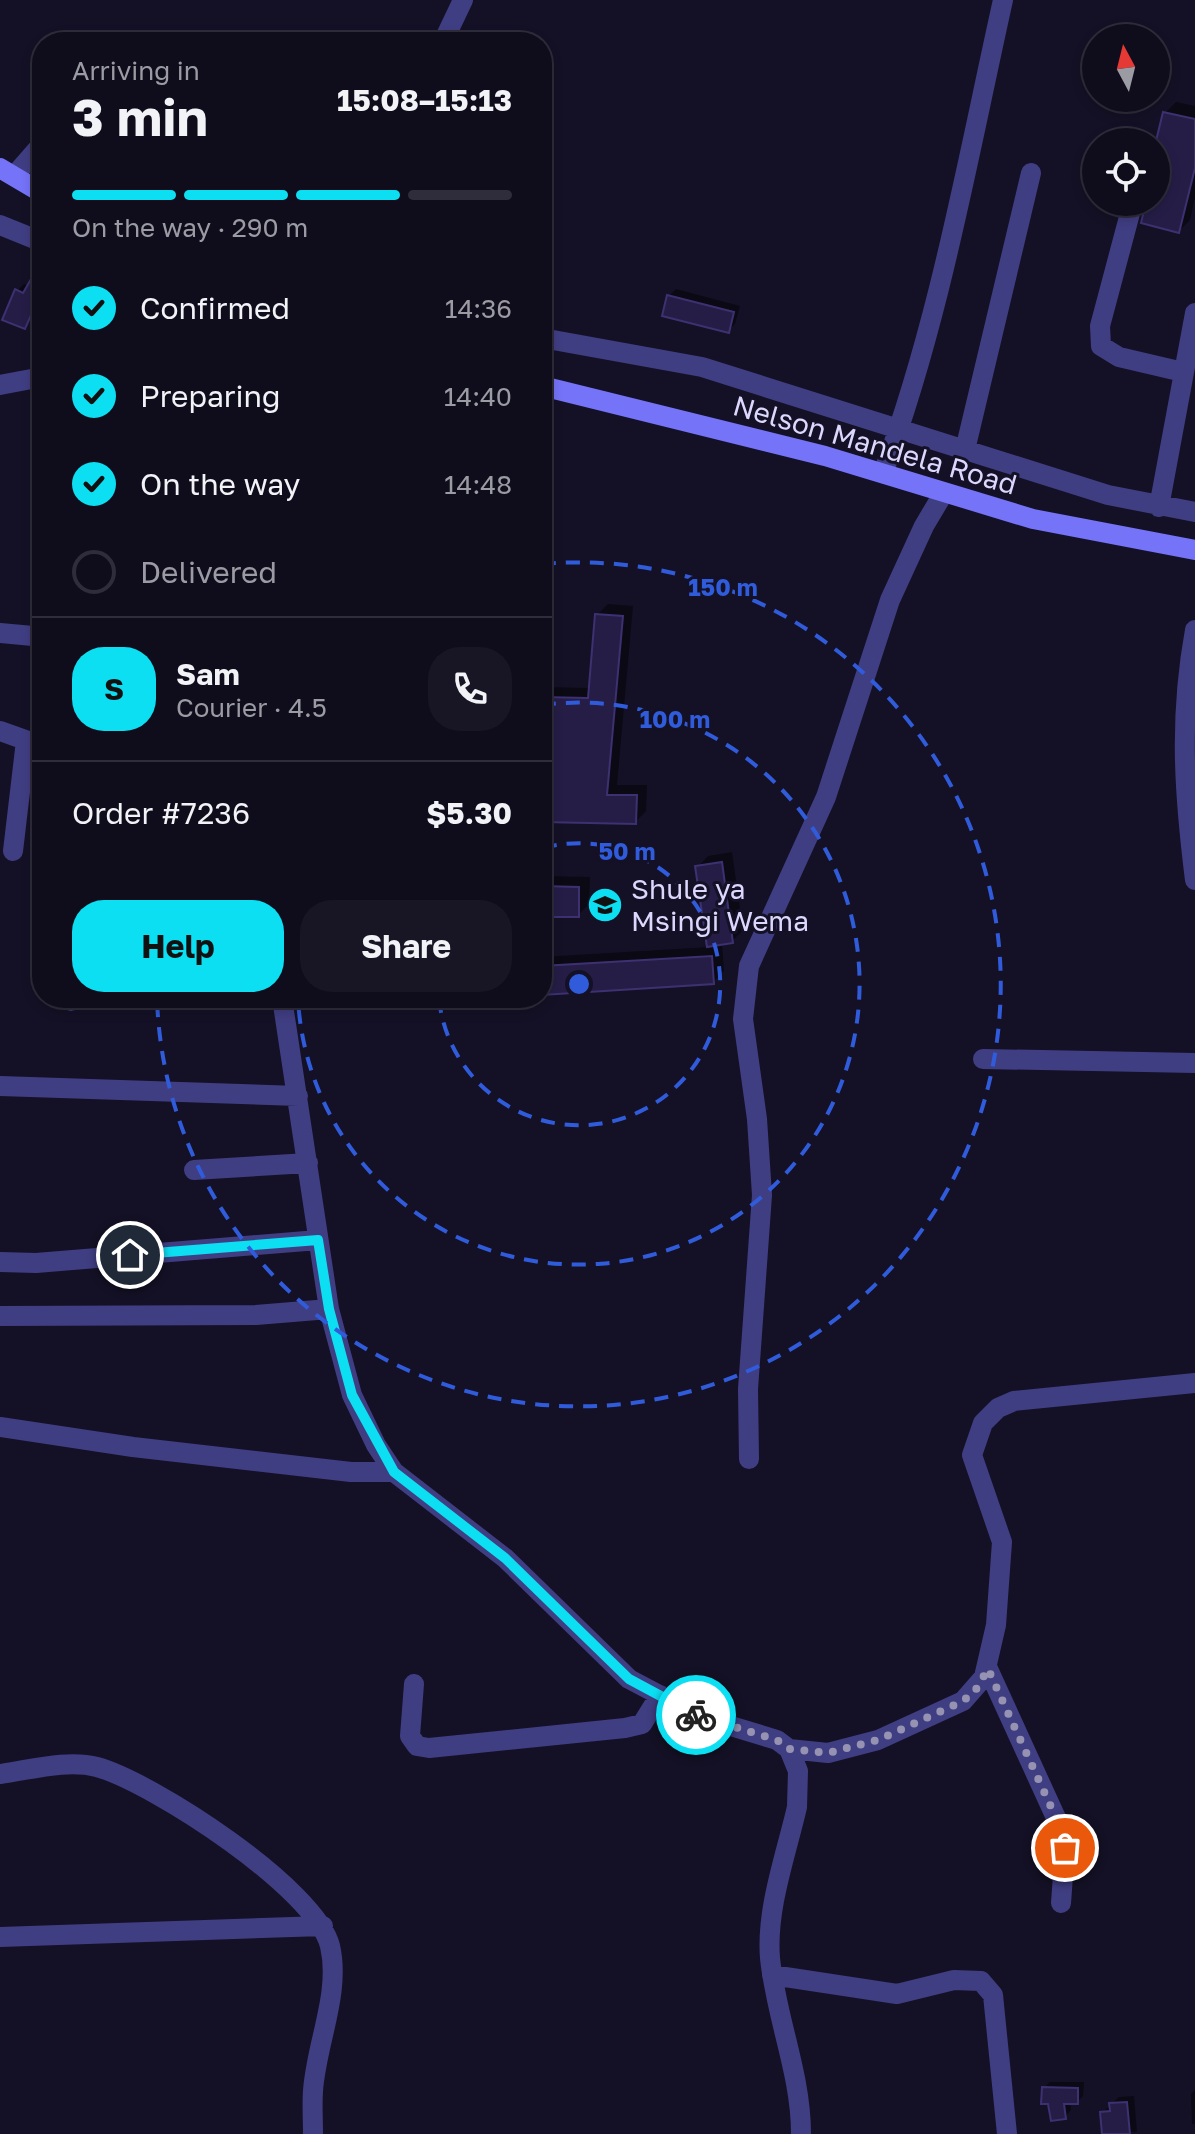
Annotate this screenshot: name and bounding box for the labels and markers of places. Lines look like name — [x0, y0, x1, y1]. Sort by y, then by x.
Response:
place label: Shule ya Msingi Wema — [631, 872, 809, 937]
school or university icon: Shule ya Msingi Wema — [586, 886, 624, 924]
centre of rings — [565, 970, 593, 998]
pin — [96, 1221, 164, 1289]
pin — [1031, 1814, 1099, 1882]

